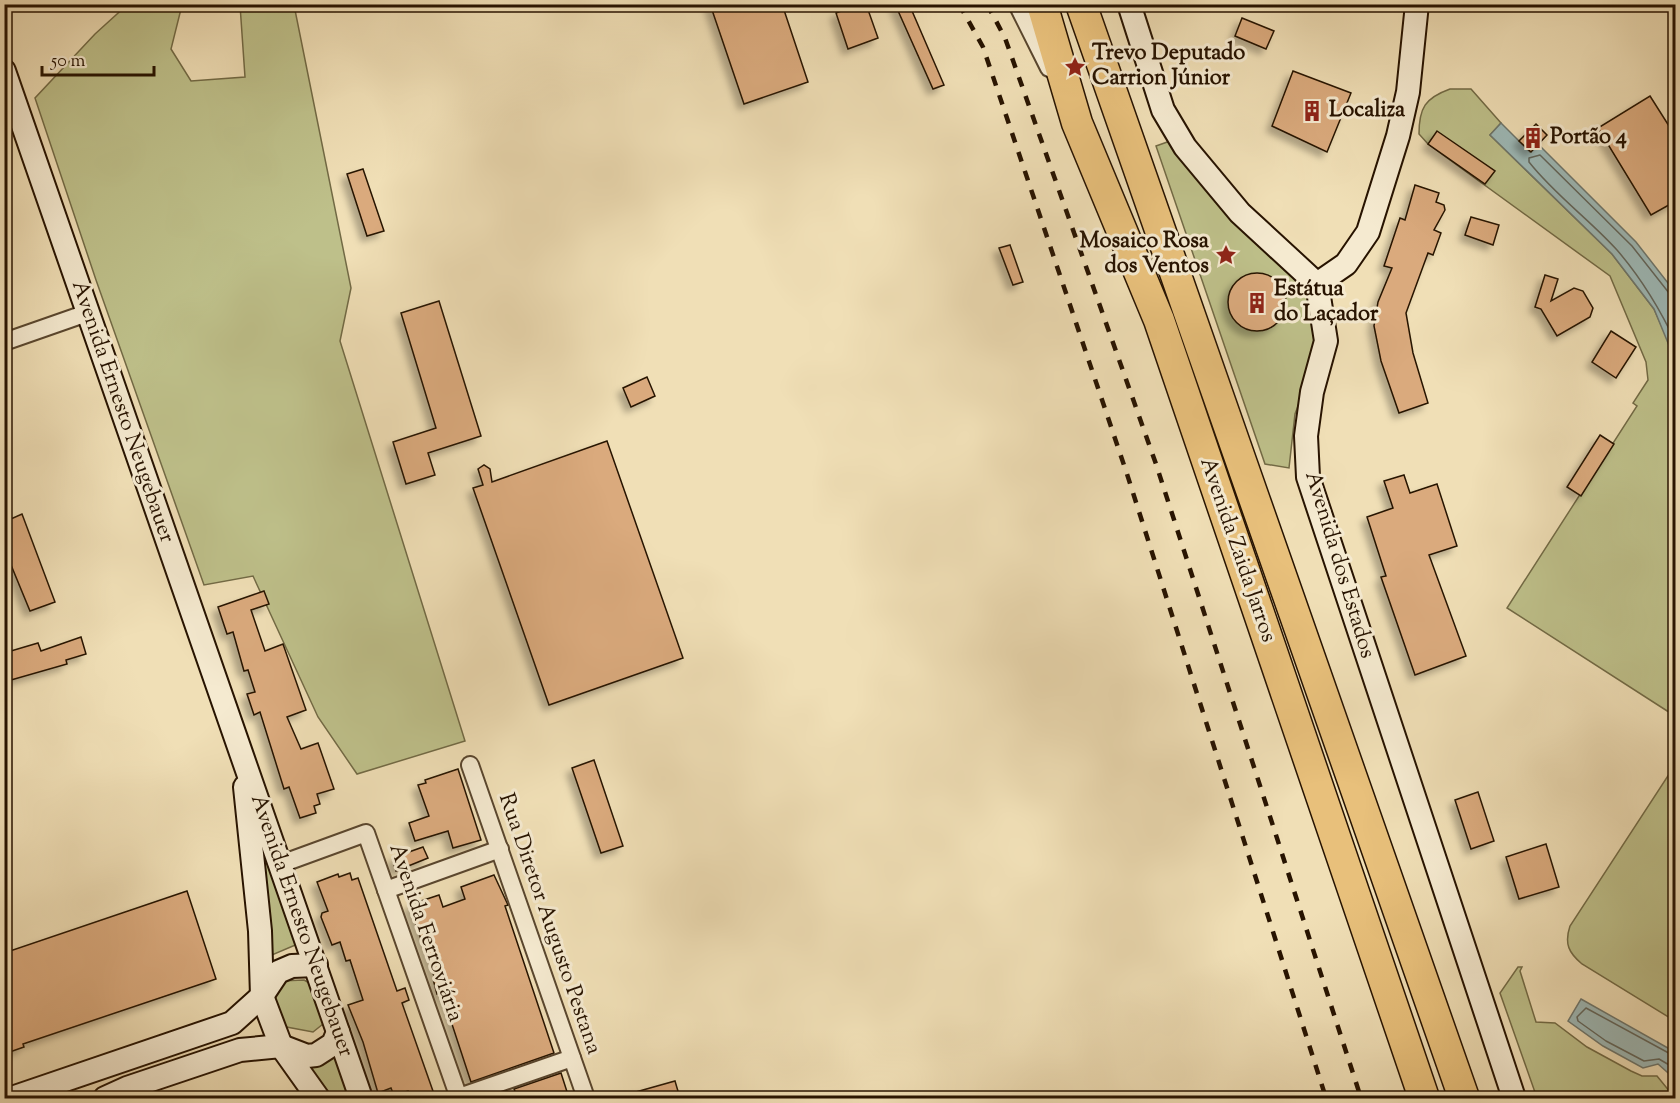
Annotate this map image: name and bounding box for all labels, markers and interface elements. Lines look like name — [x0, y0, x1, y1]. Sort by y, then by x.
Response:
place label: Trevo Deputado Carrion Júnior — [1092, 38, 1245, 95]
scale bar — [42, 39, 154, 77]
text: 50 m — [50, 49, 86, 75]
place icon: Trevo Deputado Carrion Júnior — [1063, 55, 1087, 79]
place label: Localiza — [1329, 95, 1406, 127]
building icon: Localiza — [1300, 99, 1324, 123]
place label: Portão 4 — [1550, 122, 1627, 154]
building icon: Portão 4 — [1521, 126, 1545, 150]
place label: Mosaico Rosa dos Ventos — [1080, 226, 1210, 283]
place icon: Mosaico Rosa dos Ventos — [1214, 243, 1238, 267]
place label: Estátua do Laçador — [1274, 274, 1379, 331]
street label: Avenida Ernesto Neugebauer — [62, 277, 182, 547]
building icon: Estátua do Laçador — [1245, 291, 1269, 315]
street label: Avenida Zaida Jarros — [1190, 453, 1284, 647]
street label: Avenida dos Estados — [1295, 468, 1383, 662]
street label: Rua Diretor Augusto Pestana — [489, 789, 609, 1059]
street label: Avenida Ernesto Neugebauer — [241, 791, 361, 1061]
street label: Avenida Ferroviária — [380, 840, 470, 1026]

